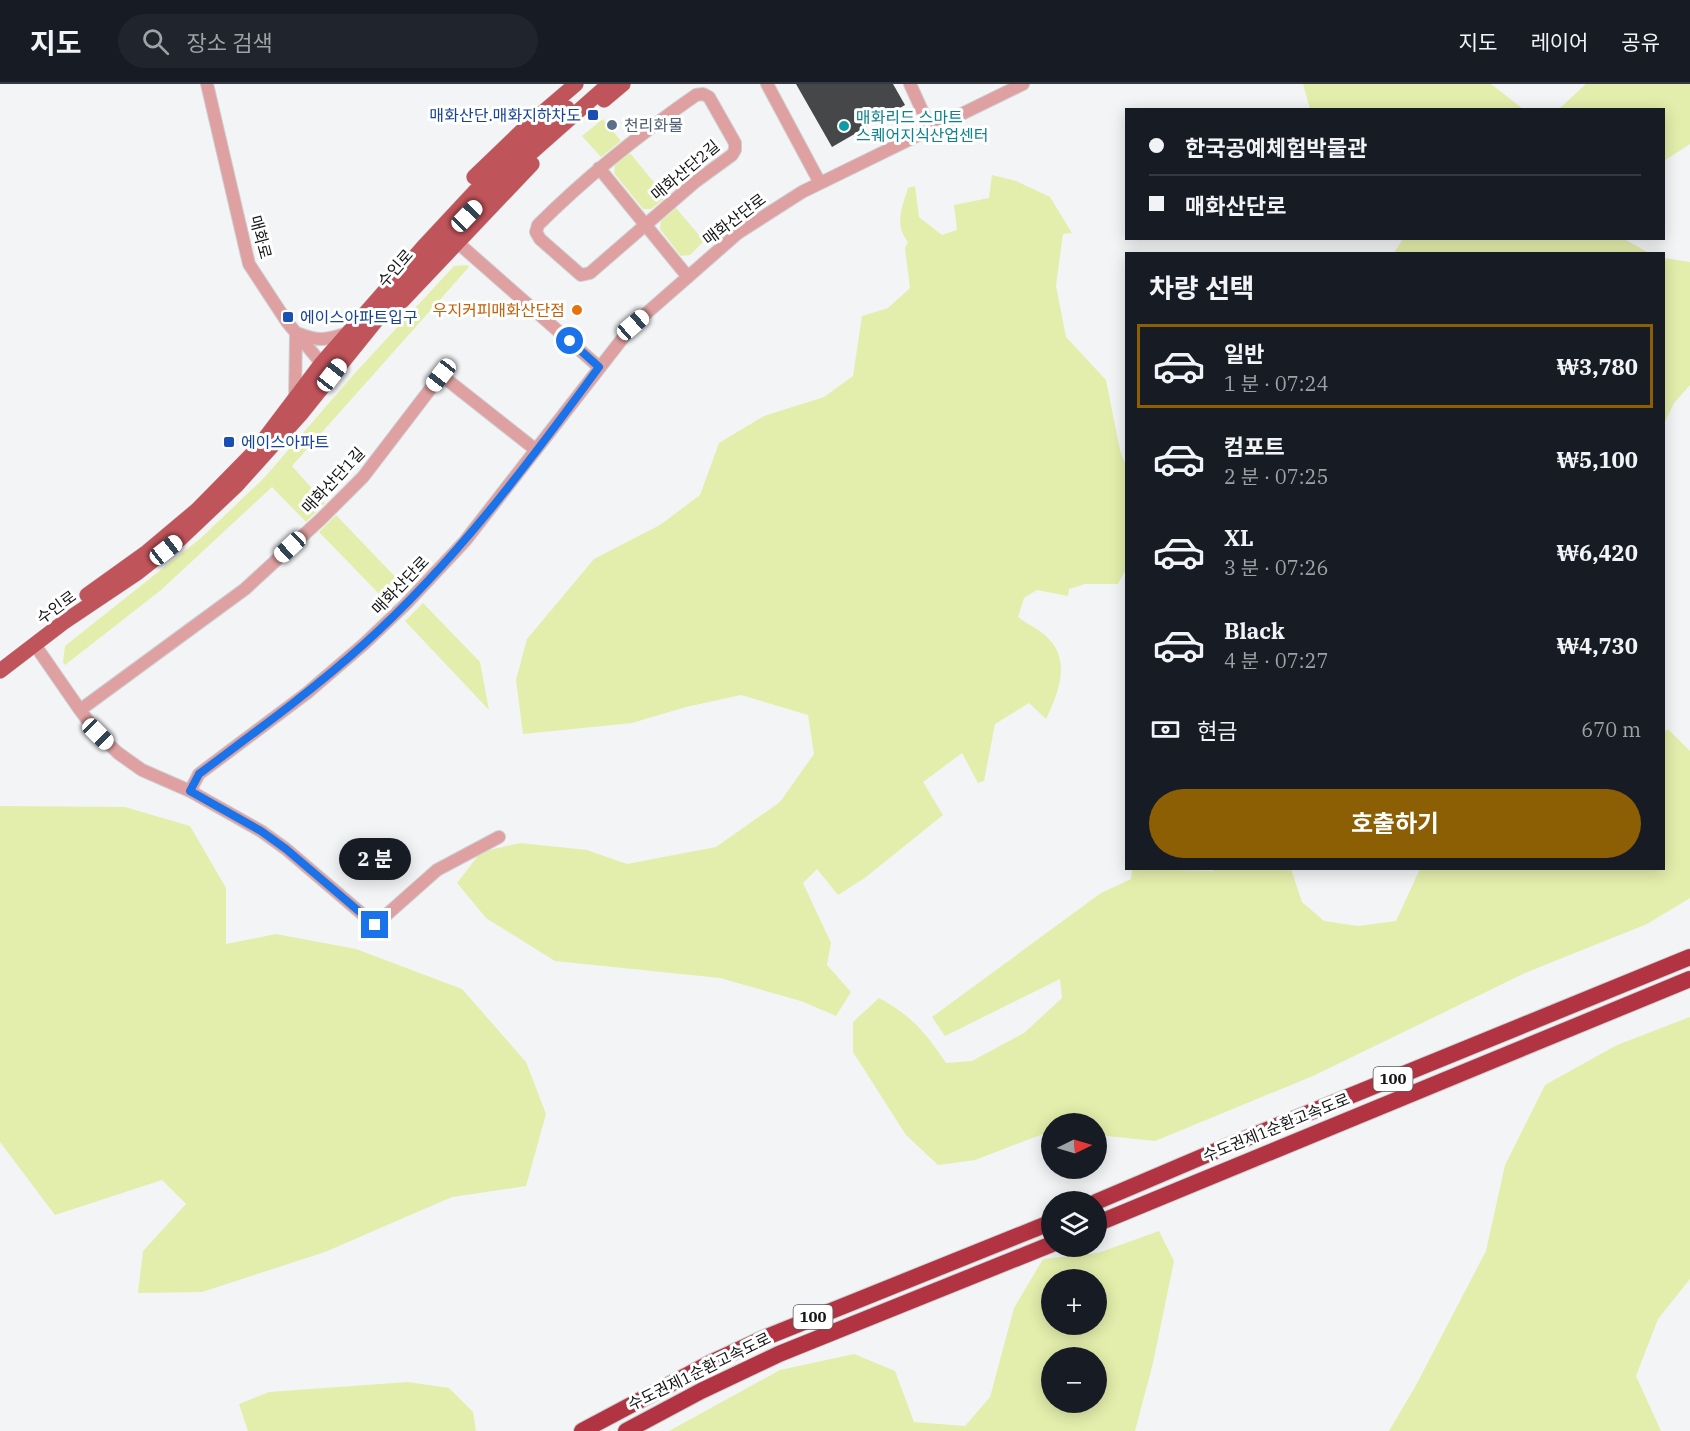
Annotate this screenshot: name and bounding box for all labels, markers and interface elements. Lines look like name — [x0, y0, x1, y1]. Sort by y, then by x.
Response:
search box — [118, 14, 538, 68]
text: 지도 — [30, 24, 82, 61]
icon: search — [139, 25, 172, 58]
text: 장소 검색 — [187, 28, 273, 57]
text: 지도 — [1459, 28, 1497, 56]
text: 레이어 — [1530, 28, 1588, 56]
text: 공유 — [1621, 28, 1660, 56]
place label: 매화산단.매화지하차도 — [430, 105, 581, 125]
place label: 매화리드 스마트 스퀘어지식산업센터 — [856, 107, 988, 145]
marker: 매화산단.매화지하차도 — [586, 108, 600, 122]
place label: 천리화물 — [624, 115, 683, 135]
marker: 천리화물 — [605, 118, 619, 132]
marker: 매화리드 스마트 스퀘어지식산업센터 — [837, 119, 851, 133]
text: 한국공예체험박물관 — [1185, 133, 1367, 162]
street label: 매화산단2길 — [647, 136, 723, 204]
street label: 매화산단로 — [699, 189, 770, 249]
text: 매화산단로 — [1185, 191, 1286, 220]
car — [448, 197, 486, 235]
street label: 매화로 — [246, 213, 276, 261]
street label: 수인로 — [373, 245, 417, 291]
text: 차량 선택 — [1149, 270, 1255, 305]
place label: 우지커피매화산단점 — [433, 300, 565, 320]
marker: 우지커피매화산단점 — [570, 303, 584, 317]
car — [614, 306, 652, 344]
place label: 에이스아파트입구 — [300, 307, 418, 327]
marker: 에이스아파트입구 — [281, 310, 295, 324]
route start — [556, 327, 583, 354]
icon: car — [1152, 339, 1206, 393]
text: 일반 — [1224, 339, 1264, 368]
text: ₩3,780 — [1556, 352, 1638, 381]
car — [314, 355, 350, 395]
car — [423, 355, 459, 395]
text: 1 분 · 07:24 — [1224, 370, 1329, 397]
place label: 에이스아파트 — [241, 432, 329, 452]
icon: car — [1152, 432, 1206, 486]
text: 컴포트 — [1224, 432, 1285, 461]
marker: 에이스아파트 — [222, 435, 236, 449]
street label: 매화산단1길 — [297, 443, 369, 517]
text: ₩5,100 — [1556, 445, 1638, 474]
text: 2 분 · 07:25 — [1224, 463, 1329, 490]
text: XL — [1224, 523, 1254, 552]
icon: car — [1152, 525, 1206, 579]
car — [271, 528, 309, 566]
car — [146, 532, 186, 568]
text: ₩6,420 — [1556, 538, 1638, 567]
street label: 매화산단로 — [367, 551, 433, 618]
text: 3 분 · 07:26 — [1224, 554, 1329, 581]
street label: 수인로 — [32, 586, 80, 628]
text: Black — [1224, 616, 1285, 645]
icon: car — [1152, 618, 1206, 672]
text: ₩4,730 — [1556, 631, 1638, 660]
text: 4 분 · 07:27 — [1224, 647, 1329, 674]
icon: cash — [1149, 713, 1182, 746]
car — [79, 715, 117, 753]
text: 현금 — [1197, 716, 1237, 745]
text: 670 m — [1581, 716, 1641, 743]
button: 호출하기 — [1149, 789, 1641, 858]
callout: 2 분 — [339, 838, 411, 880]
text: 2 분 — [357, 845, 393, 872]
route end — [361, 911, 388, 938]
road number: 100 — [1374, 1067, 1412, 1091]
street label: 수도권제1순환고속도로 — [1200, 1088, 1353, 1166]
north arrow — [1041, 1113, 1107, 1179]
map controls — [1041, 1113, 1107, 1413]
button: layers — [1041, 1191, 1107, 1257]
button: + — [1041, 1269, 1107, 1335]
road number: 100 — [794, 1305, 832, 1329]
street label: 수도권제1순환고속도로 — [624, 1328, 774, 1414]
button: − — [1041, 1347, 1107, 1413]

